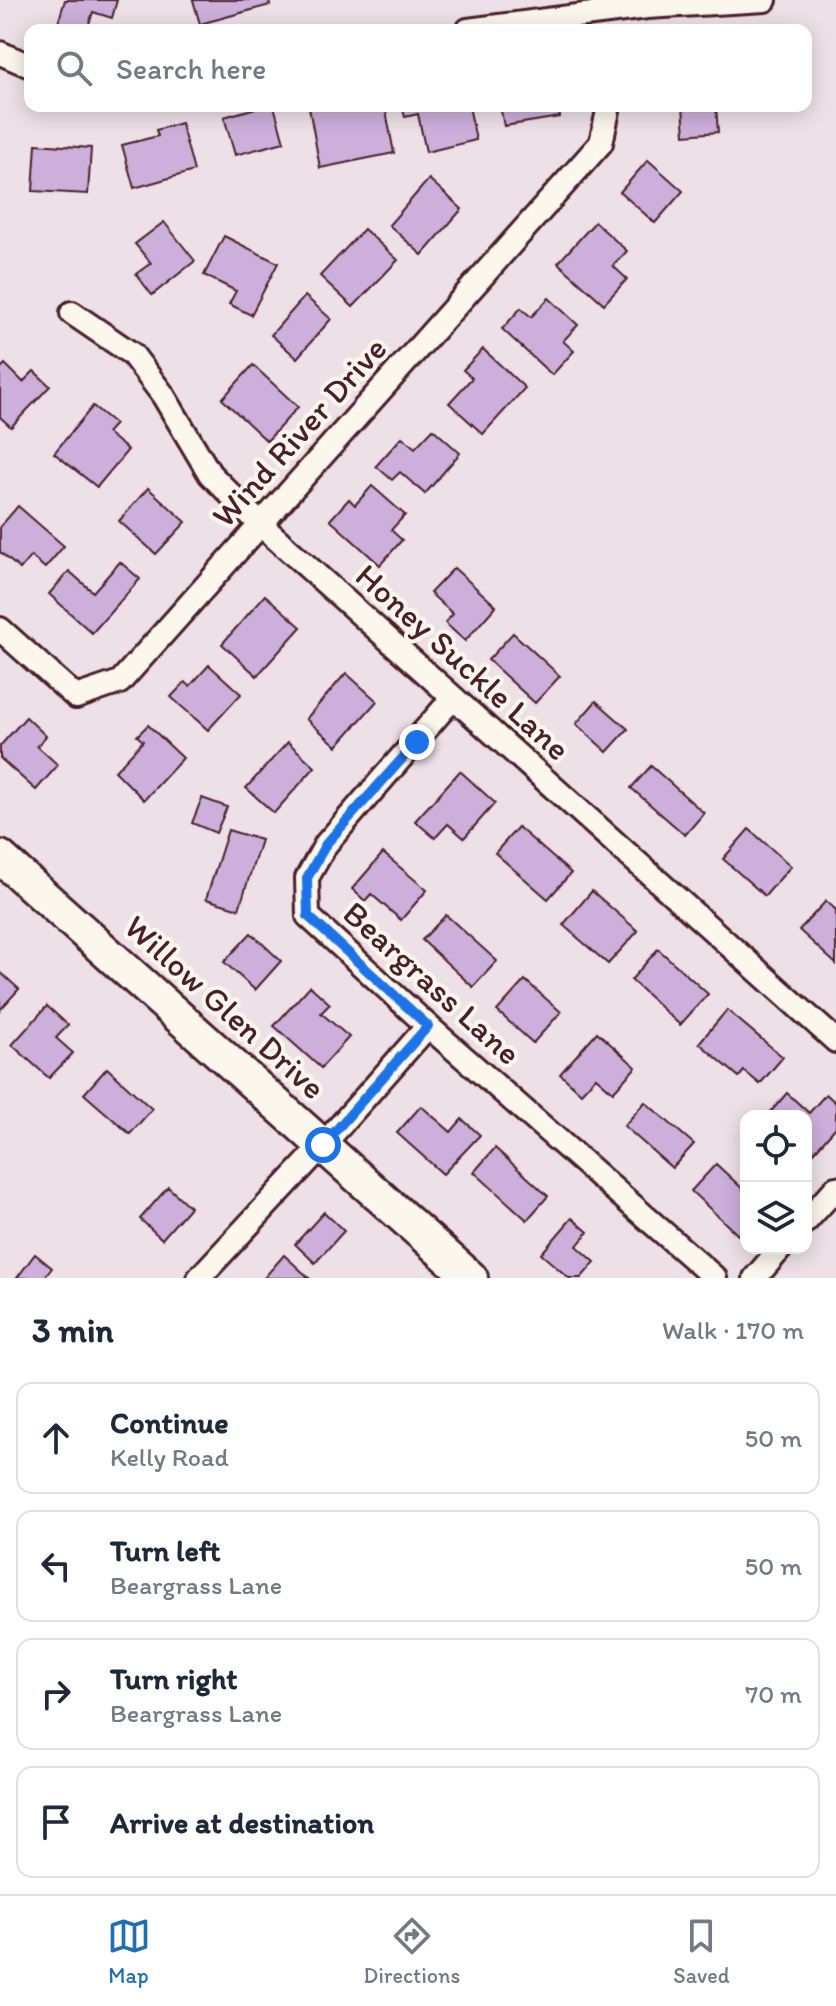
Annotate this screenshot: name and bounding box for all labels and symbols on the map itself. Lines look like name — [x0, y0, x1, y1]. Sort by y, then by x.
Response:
street label: Wind River Drive — [203, 328, 395, 536]
street label: Honey Suckle Lane — [347, 555, 579, 769]
route end — [399, 724, 435, 760]
street label: Beargrass Lane — [335, 892, 529, 1074]
street label: Willow Glen Drive — [116, 906, 334, 1108]
route start — [305, 1127, 341, 1163]

